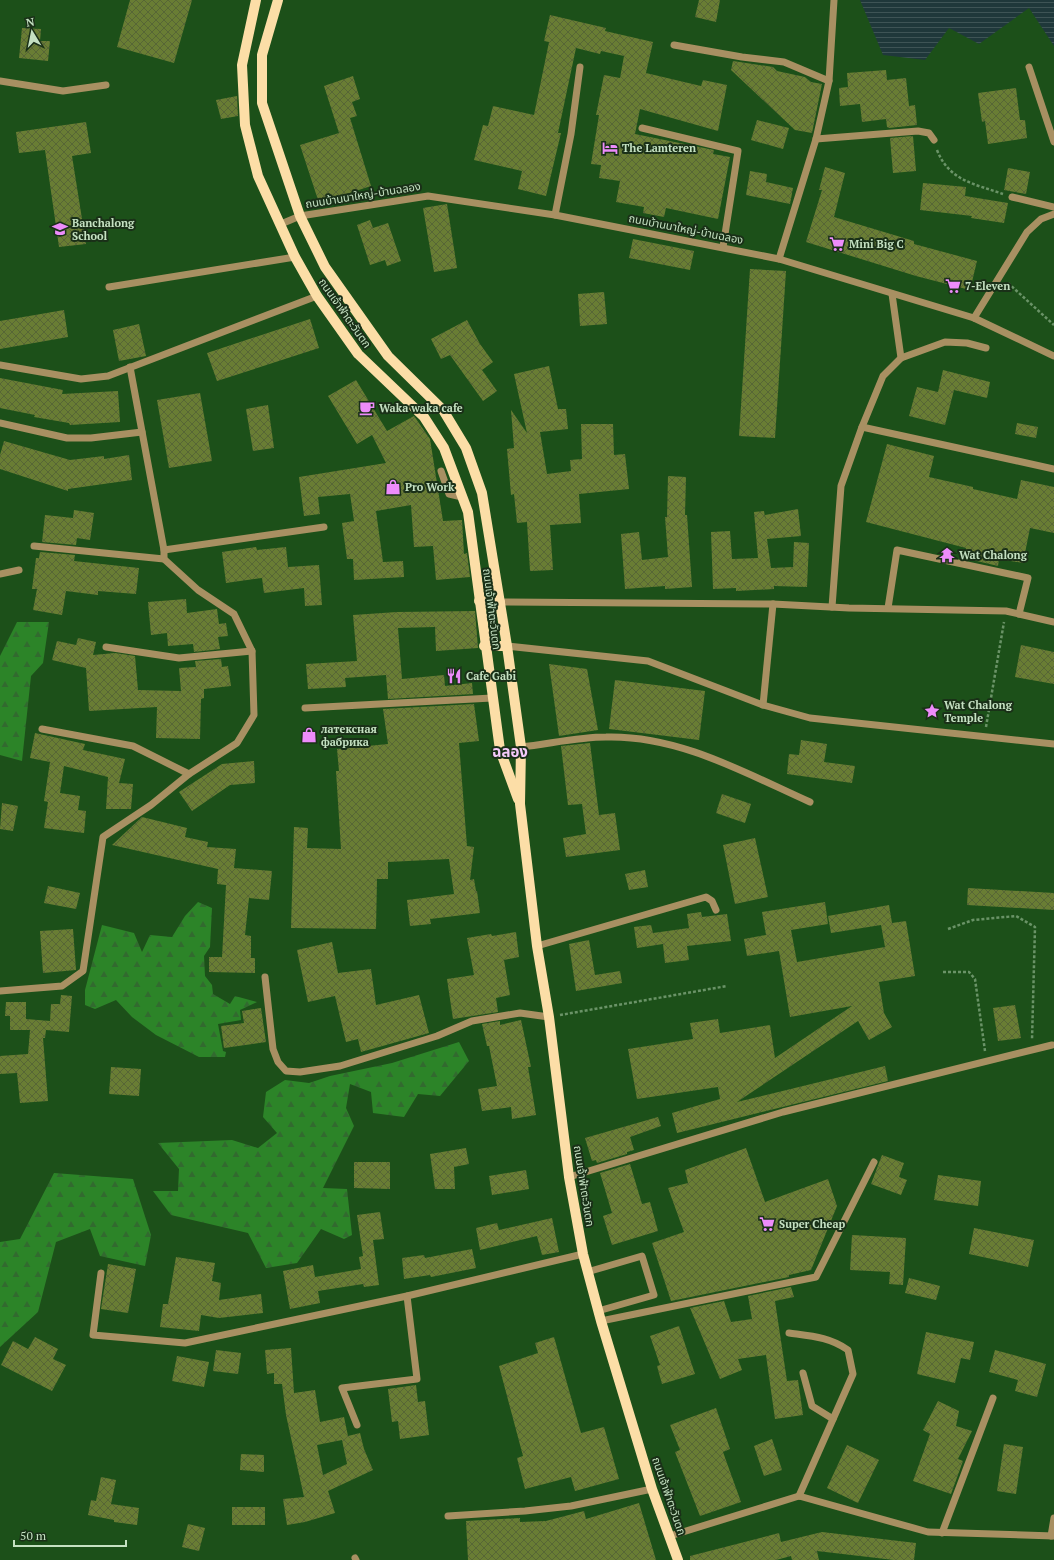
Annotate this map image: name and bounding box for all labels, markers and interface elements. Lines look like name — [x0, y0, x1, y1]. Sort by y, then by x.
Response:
north arrow — [12, 12, 52, 52]
text: N — [25, 14, 36, 30]
hotel icon: The Lamteren — [601, 139, 619, 157]
place label: The Lamteren — [622, 141, 696, 155]
street label: ถนนบ้านนาใหญ่-บ้านฉลอง — [304, 179, 422, 211]
street label: ถนนบ้านนาใหญ่-บ้านฉลอง — [627, 211, 745, 247]
place label: Banchalong School — [72, 216, 135, 243]
school or university icon: Banchalong School — [51, 220, 69, 238]
supermarket icon: Mini Big C — [828, 235, 846, 253]
place label: Mini Big C — [849, 237, 904, 251]
street label: ถนนเจ้าฟ้าตะวันตก — [316, 275, 374, 351]
supermarket icon: 7-Eleven — [944, 277, 962, 295]
place label: 7-Eleven — [965, 279, 1010, 293]
cafe icon: Waka waka cafe — [358, 399, 376, 417]
place label: Waka waka cafe — [379, 401, 463, 415]
shop icon: Pro Work — [384, 478, 402, 496]
place label: Pro Work — [405, 480, 455, 494]
temple icon: Wat Chalong — [938, 546, 956, 564]
place label: Wat Chalong — [959, 548, 1028, 562]
street label: ถนนเจ้าฟ้าตะวันตก — [480, 568, 504, 650]
restaurant icon: Cafe Gabi — [445, 667, 463, 685]
place label: Cafe Gabi — [466, 669, 516, 683]
place label: Wat Chalong Temple — [944, 698, 1013, 725]
place icon: Wat Chalong Temple — [923, 702, 941, 720]
place label: латексная фабрика — [321, 722, 378, 749]
shop icon: латексная фабрика — [300, 726, 318, 744]
district label: ฉลอง — [492, 741, 528, 761]
street label: ถนนเจ้าฟ้าตะวันตก — [571, 1145, 597, 1227]
supermarket icon: Super Cheap — [758, 1215, 776, 1233]
place label: Super Cheap — [779, 1217, 846, 1231]
street label: ถนนเจ้าฟ้าตะวันตก — [649, 1455, 689, 1537]
scale bar — [14, 1522, 126, 1548]
text: 50 m — [20, 1528, 47, 1543]

